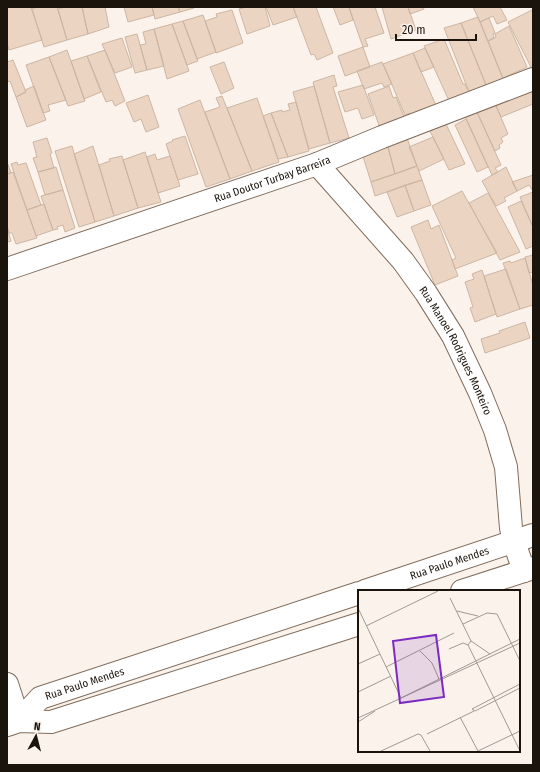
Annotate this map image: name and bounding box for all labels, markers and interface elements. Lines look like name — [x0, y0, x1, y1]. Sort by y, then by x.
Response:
scale bar — [396, 16, 476, 42]
text: 20 m — [402, 23, 426, 37]
street label: Rua Doutor Turbay Barreira — [212, 153, 332, 205]
street label: Rua Manoel Rodrigues Monteiro — [417, 284, 495, 417]
street label: Rua Paulo Mendes — [408, 544, 491, 582]
inset map — [358, 590, 520, 752]
street label: Rua Paulo Mendes — [43, 664, 126, 702]
north arrow — [16, 716, 56, 756]
text: N — [33, 720, 41, 733]

